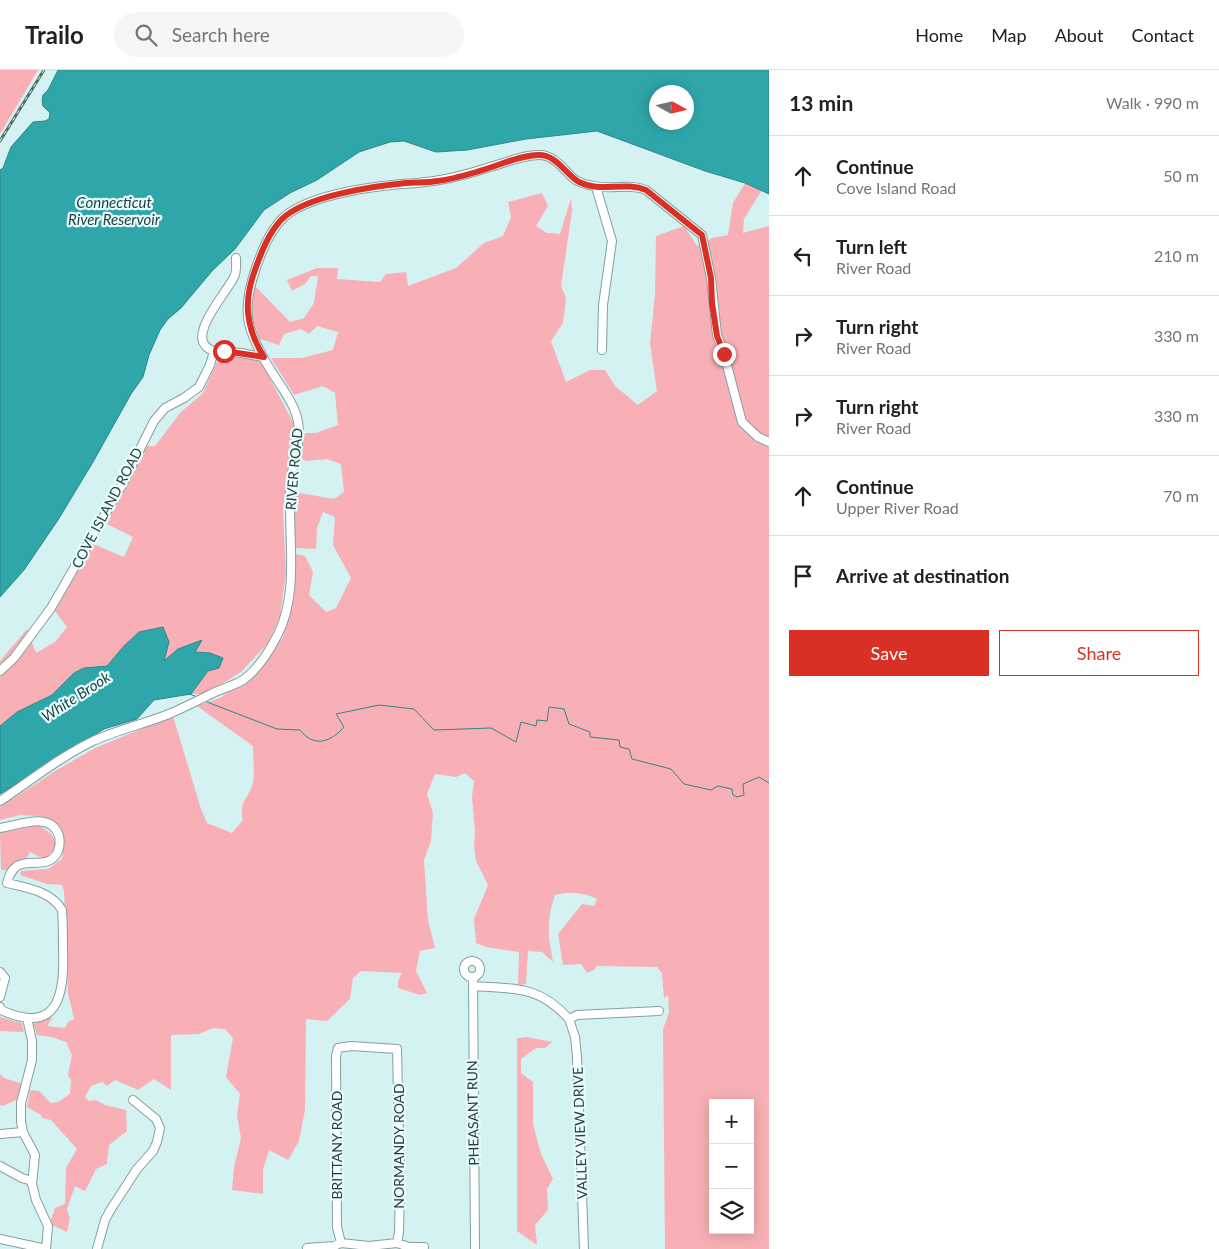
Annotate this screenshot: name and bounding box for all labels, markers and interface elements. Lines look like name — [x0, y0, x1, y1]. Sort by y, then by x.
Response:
search box — [114, 12, 464, 57]
text: Trailo — [25, 20, 84, 49]
icon: search — [132, 21, 160, 49]
text: Search here — [172, 23, 270, 46]
text: Home — [915, 24, 963, 46]
text: Map — [991, 24, 1027, 46]
text: About — [1055, 24, 1104, 46]
text: Contact — [1132, 24, 1194, 46]
north arrow — [649, 85, 694, 130]
text: 13 min — [789, 90, 853, 115]
text: Walk · 990 m — [1106, 93, 1199, 112]
text: Continue — [836, 155, 914, 178]
icon: ahead — [789, 162, 817, 190]
text: 50 m — [1163, 166, 1199, 185]
text: Cove Island Road — [836, 178, 956, 197]
water label: Connecticut River Reservoir — [68, 193, 161, 228]
text: Turn left — [836, 235, 907, 258]
icon: left — [789, 242, 817, 270]
text: 210 m — [1154, 246, 1199, 265]
text: River Road — [836, 258, 911, 277]
text: Turn right — [836, 315, 918, 338]
icon: right — [789, 322, 817, 350]
text: 330 m — [1154, 326, 1199, 345]
text: River Road — [836, 338, 911, 357]
route start — [213, 340, 236, 363]
route end — [713, 343, 736, 366]
text: Turn right — [836, 395, 918, 418]
icon: right — [789, 402, 817, 430]
text: 330 m — [1154, 406, 1199, 425]
text: River Road — [836, 418, 911, 437]
street label: RIVER ROAD — [281, 427, 306, 511]
street label: COVE ISLAND ROAD — [68, 445, 146, 571]
text: Continue — [836, 475, 914, 498]
icon: ahead — [789, 482, 817, 510]
text: 70 m — [1163, 486, 1199, 505]
text: Upper River Road — [836, 498, 959, 517]
icon: arrive — [789, 562, 817, 590]
text: Arrive at destination — [836, 564, 1009, 587]
button: Save — [789, 630, 989, 676]
button: Share — [999, 630, 1199, 676]
water label: White Brook — [38, 667, 114, 725]
street label: PHEASANT RUN — [463, 1060, 482, 1166]
street label: VALLEY VIEW DRIVE — [569, 1067, 590, 1199]
street label: NORMANDY ROAD — [390, 1083, 407, 1209]
street label: BRITTANY ROAD — [328, 1091, 345, 1199]
map controls — [709, 1099, 754, 1234]
button: + — [709, 1099, 754, 1144]
button: − — [709, 1144, 754, 1189]
button: layers — [709, 1189, 754, 1234]

